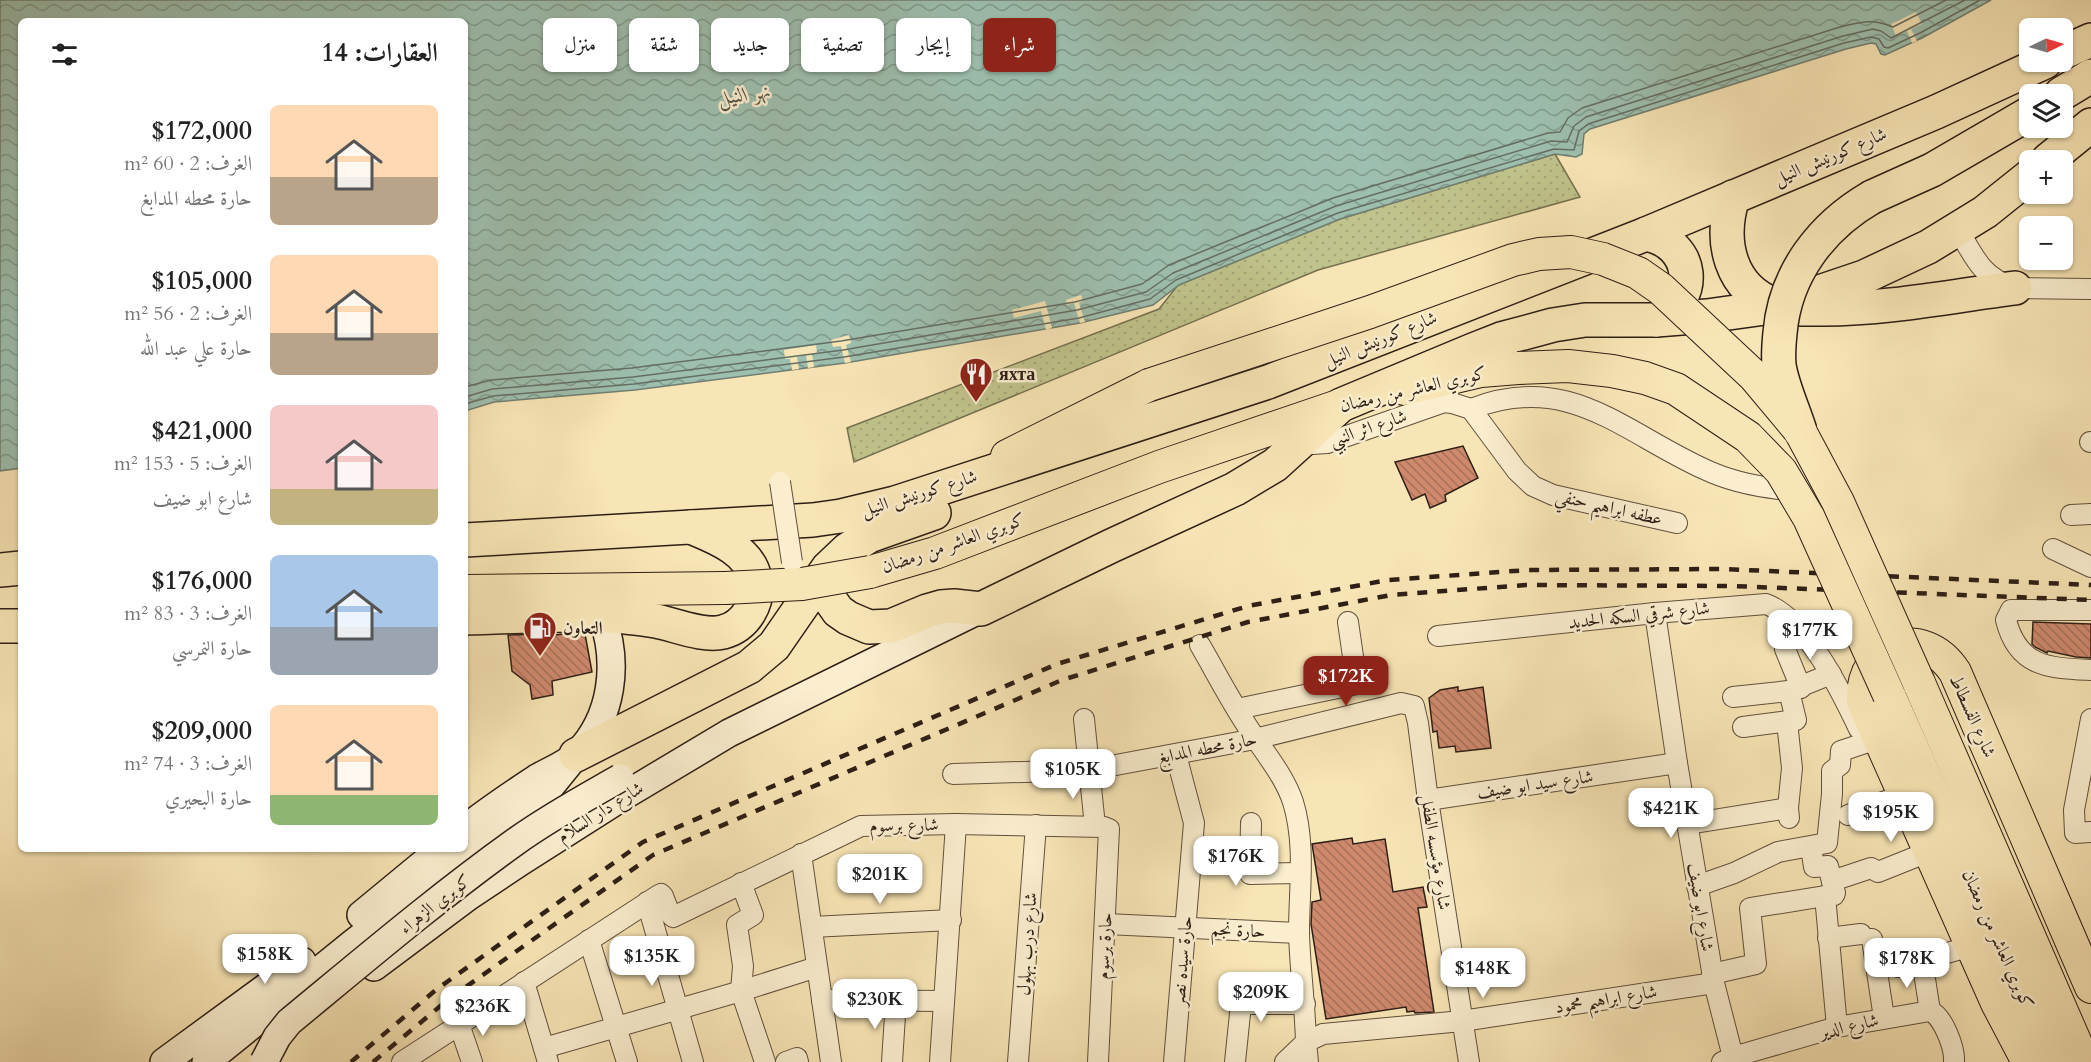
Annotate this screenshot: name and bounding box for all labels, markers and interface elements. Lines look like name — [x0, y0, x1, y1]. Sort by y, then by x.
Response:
chip: منزل — [543, 18, 617, 72]
chip: شقة — [629, 18, 699, 72]
chip: جديد — [711, 18, 789, 72]
chip: تصفية — [801, 18, 884, 72]
chip: إيجار — [896, 18, 971, 72]
chip: شراء — [983, 18, 1056, 72]
north arrow — [2019, 18, 2073, 72]
map controls — [2019, 18, 2073, 270]
text: العقارات: 14 — [321, 35, 438, 70]
icon: filters — [48, 38, 81, 71]
water label: نهر النيل — [716, 77, 773, 113]
button: layers — [2019, 84, 2073, 138]
text: $172,000 — [151, 113, 252, 148]
street label: شارع كورنيش النيل — [1770, 121, 1891, 193]
icon: home — [318, 129, 390, 201]
text: الغرف: 2 · 60 m² — [124, 150, 252, 177]
button: + — [2019, 150, 2073, 204]
text: حارة محطه المدابغ — [140, 185, 252, 212]
button: − — [2019, 216, 2073, 270]
text: $105,000 — [151, 263, 252, 298]
icon: home — [318, 279, 390, 351]
text: الغرف: 2 · 56 m² — [124, 300, 252, 327]
street label: شارع كورنيش النيل — [1320, 305, 1441, 375]
text: حارة علي عبد الله — [140, 335, 252, 362]
restaurant icon: яхта — [958, 356, 994, 403]
street label: كوبري العاشر من رمضان — [1337, 360, 1489, 420]
place label: яхта — [999, 362, 1035, 387]
street label: شارع اثر النبي — [1326, 404, 1411, 457]
text: $421,000 — [151, 413, 252, 448]
icon: home — [318, 429, 390, 501]
text: الغرف: 5 · 153 m² — [114, 450, 252, 477]
street label: شارع كورنيش النيل — [858, 464, 981, 525]
street label: عطفه ابراهيم حنفي — [1552, 483, 1665, 537]
text: شارع ابو ضيف — [153, 485, 252, 512]
street label: كوبري العاشر من رمضان — [878, 507, 1029, 582]
text: $176,000 — [151, 563, 252, 598]
icon: home — [318, 579, 390, 651]
street label: شارع شرقي السكه الحديد — [1567, 596, 1711, 637]
text: الغرف: 3 · 83 m² — [124, 600, 252, 627]
fuel station icon: التعاون — [522, 610, 558, 657]
pin: $177K — [1768, 610, 1852, 661]
place label: التعاون — [563, 616, 603, 641]
text: $177K — [1781, 616, 1839, 643]
text: حارة النمرسي — [172, 635, 252, 662]
pin: $172K — [1304, 656, 1388, 707]
text: $172K — [1317, 662, 1375, 689]
street label: شارع الفسطاط — [1941, 671, 2002, 763]
text: $209,000 — [151, 713, 252, 748]
street label: حارة محطه المدابغ — [1155, 727, 1260, 773]
icon: home — [318, 729, 390, 801]
pin: $105K — [1031, 749, 1115, 800]
text: الغرف: 3 · 74 m² — [124, 750, 252, 777]
text: $105K — [1044, 755, 1102, 782]
street label: شارع سيد ابو ضيف — [1475, 764, 1595, 807]
street label: شارع دار السلام — [552, 776, 650, 852]
text: حارة البحيري — [165, 785, 252, 812]
pin: $421K — [1629, 788, 1713, 839]
street label: شارع مؤسسه الطفل — [1412, 792, 1457, 912]
pin: $195K — [1849, 792, 1933, 843]
text: $421K — [1642, 794, 1700, 821]
text: $195K — [1862, 798, 1920, 825]
street label: شارع برسوم — [869, 812, 939, 842]
pin: $176K — [1194, 836, 1278, 887]
text: $176K — [1207, 842, 1265, 869]
pin: $201K — [838, 854, 922, 905]
text: $201K — [851, 860, 909, 887]
street label: شارع ابو ضيف — [1679, 861, 1720, 954]
street label: كوبري العاشر من رمضان — [1954, 866, 2039, 1014]
street label: كوبري الزهراء — [394, 868, 478, 942]
street label: شارع درب بهلول — [1011, 891, 1046, 997]
street label: حارة برسوم — [1090, 912, 1122, 980]
street label: حارة سيده نصر — [1166, 915, 1199, 1009]
street label: حارة نجم — [1210, 917, 1266, 948]
pin: $158K — [223, 934, 307, 985]
pin: $135K — [610, 936, 694, 987]
pin: $178K — [1865, 938, 1949, 989]
text: $158K — [236, 940, 294, 967]
text: $135K — [623, 942, 681, 969]
text: $178K — [1878, 944, 1936, 971]
pin: $148K — [1441, 948, 1525, 999]
text: $148K — [1454, 954, 1512, 981]
pin: $209K — [1219, 972, 1303, 1023]
text: $209K — [1232, 978, 1290, 1005]
pin: $230K — [833, 979, 917, 1030]
street label: شارع ابراهيم محمود — [1553, 979, 1660, 1025]
text: $230K — [846, 985, 904, 1012]
pin: $236K — [441, 986, 525, 1037]
text: $236K — [454, 992, 512, 1019]
street label: شارع الدير — [1815, 1008, 1882, 1048]

